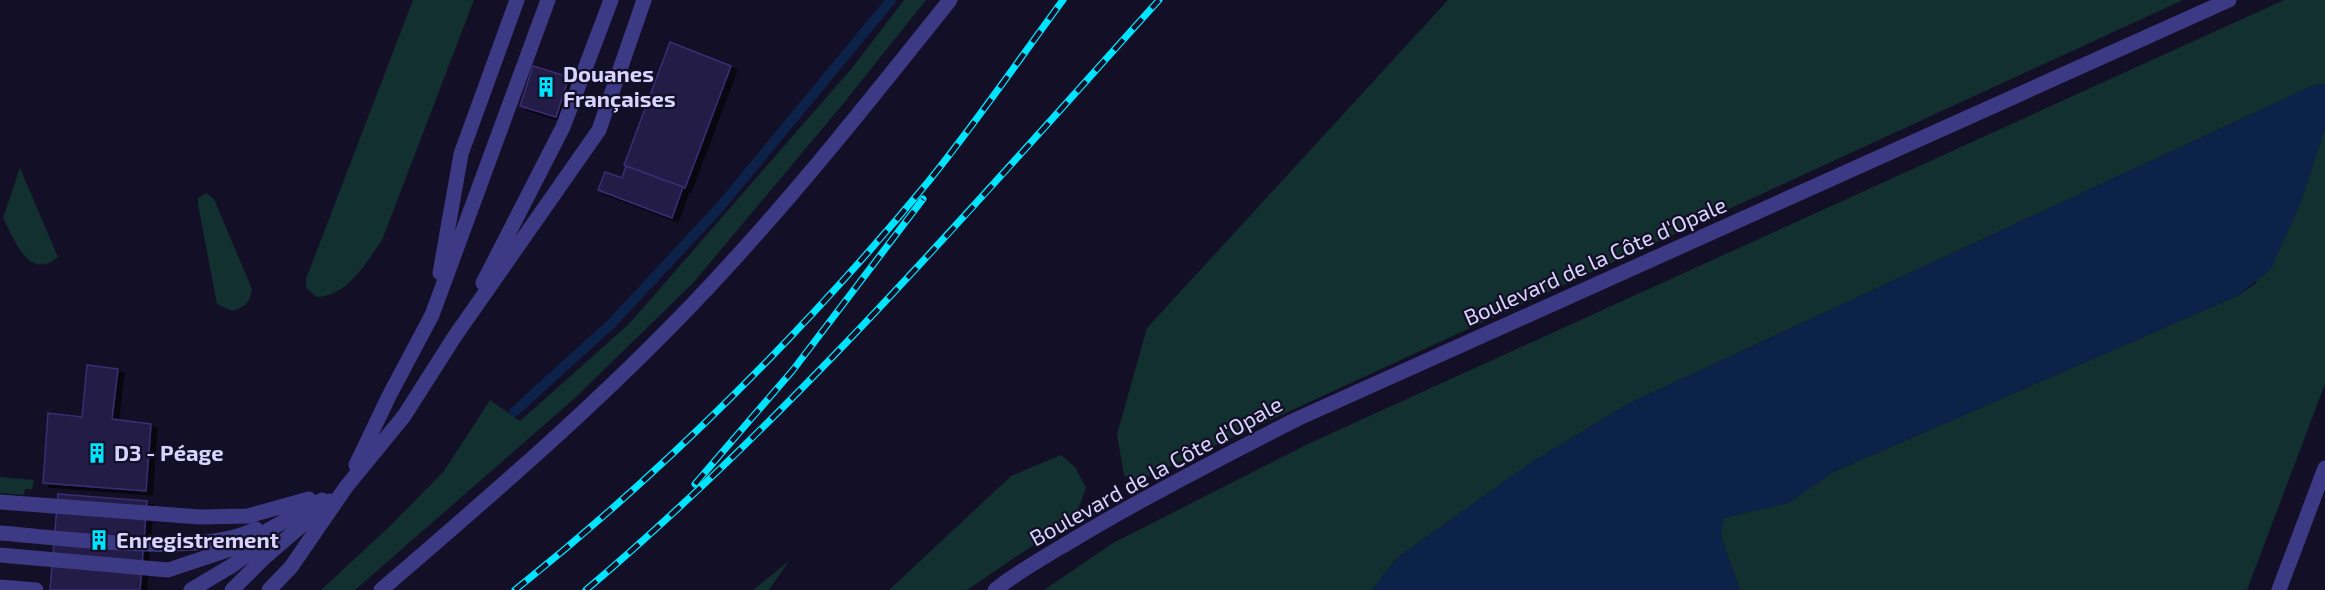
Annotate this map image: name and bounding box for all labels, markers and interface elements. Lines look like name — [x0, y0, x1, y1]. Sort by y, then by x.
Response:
place label: Douanes Françaises — [563, 60, 676, 113]
building icon: Douanes Françaises — [534, 75, 558, 99]
street label: Boulevard de la Côte d'Opale — [1459, 190, 1730, 330]
street label: Boulevard de la Côte d'Opale — [1025, 390, 1286, 551]
place label: D3 - Péage — [114, 439, 224, 465]
building icon: D3 - Péage — [85, 441, 109, 465]
place label: Enregistrement — [116, 526, 279, 552]
building icon: Enregistrement — [87, 528, 111, 552]

